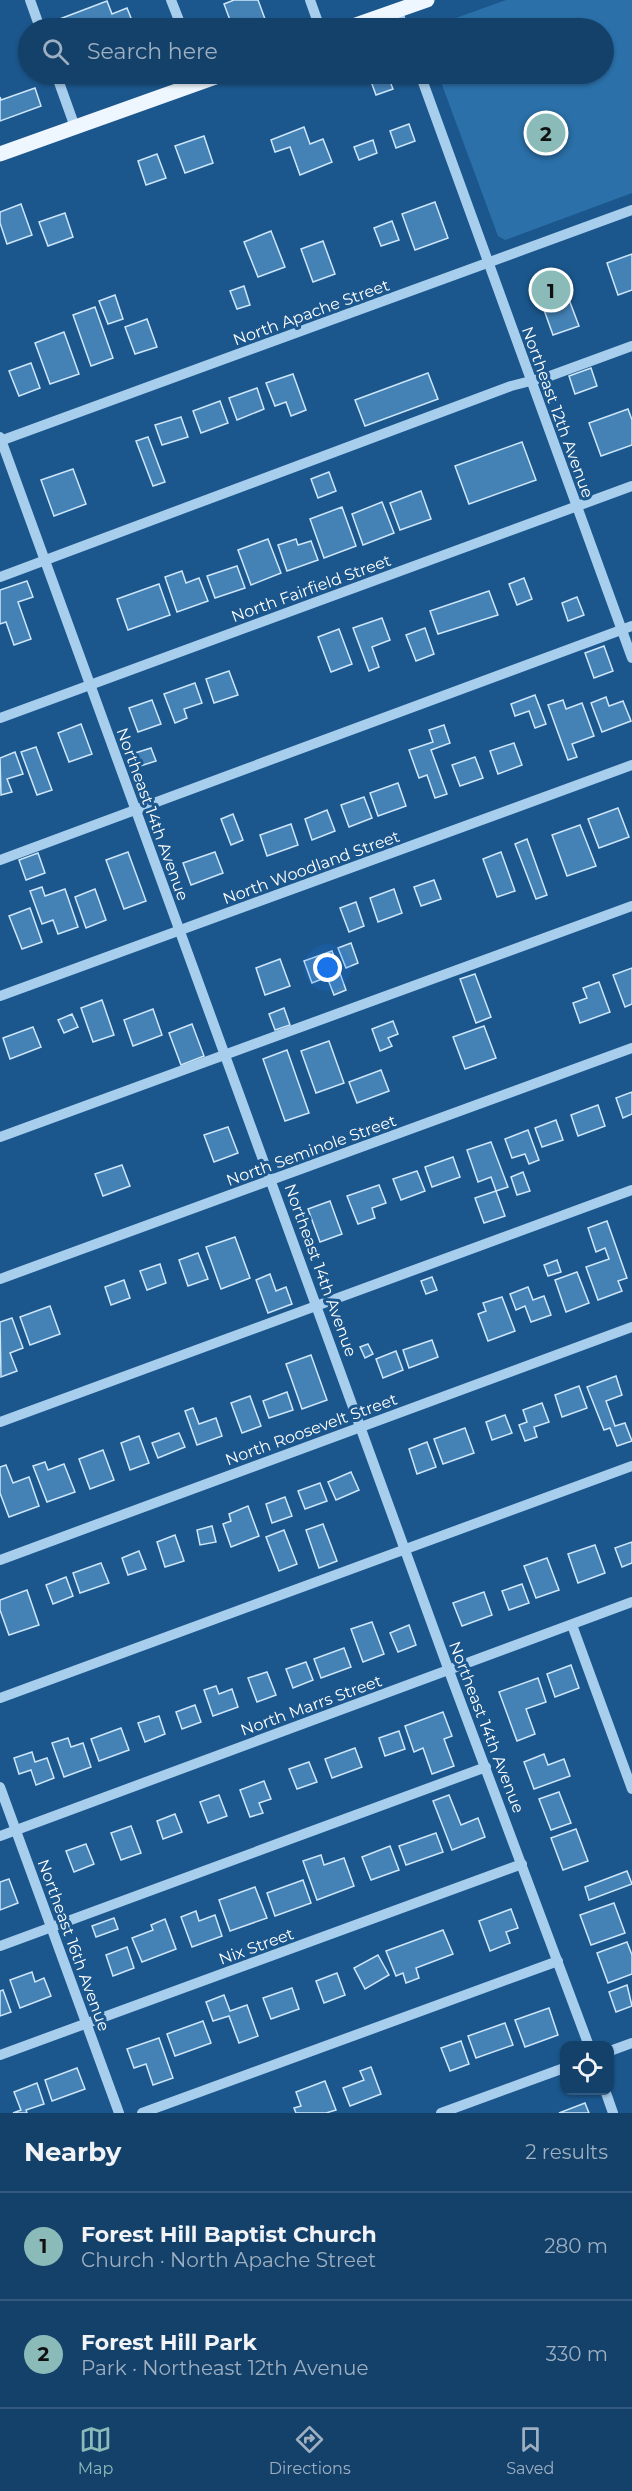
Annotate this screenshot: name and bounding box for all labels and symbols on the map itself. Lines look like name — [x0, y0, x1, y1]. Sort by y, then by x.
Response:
pin: 2 — [526, 110, 566, 156]
pin: 1 — [532, 268, 570, 312]
street label: North Apache Street — [230, 275, 392, 350]
street label: Northeast 12th Avenue — [518, 324, 597, 501]
street label: North Fairfield Street — [229, 551, 394, 626]
street label: Northeast 14th Avenue — [112, 725, 193, 903]
street label: North Woodland Street — [220, 826, 403, 908]
your location — [313, 953, 342, 982]
street label: North Seminole Street — [224, 1111, 399, 1190]
street label: Northeast 14th Avenue — [280, 1181, 361, 1359]
street label: North Roosevelt Street — [223, 1389, 400, 1469]
street label: Northeast 14th Avenue — [445, 1639, 528, 1816]
street label: North Marrs Street — [238, 1671, 385, 1740]
street label: Northeast 16th Avenue — [34, 1857, 114, 2034]
street label: Nix Street — [216, 1924, 297, 1969]

